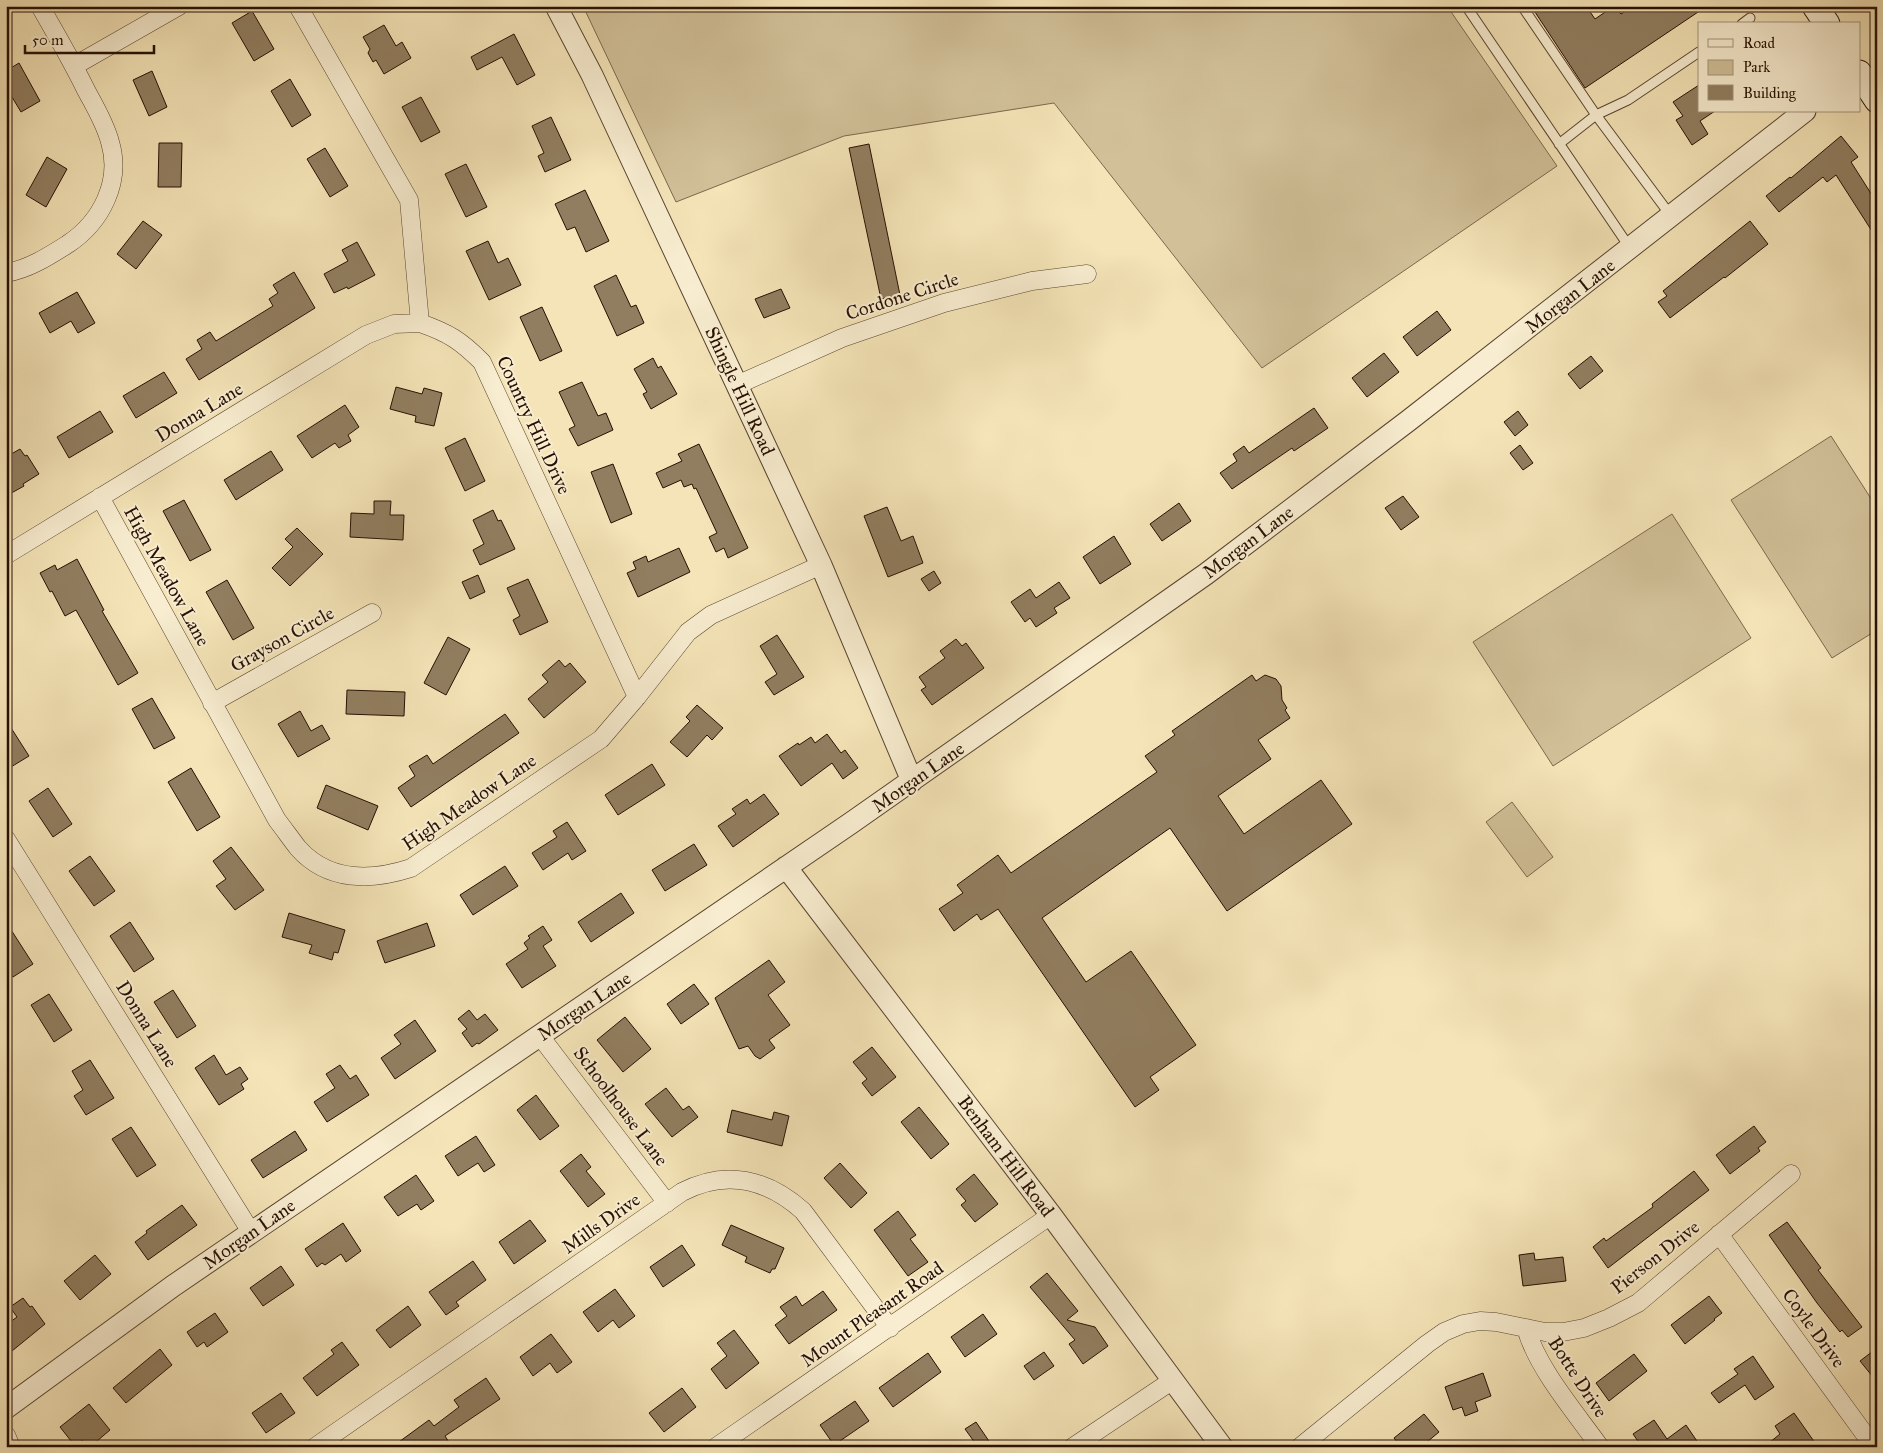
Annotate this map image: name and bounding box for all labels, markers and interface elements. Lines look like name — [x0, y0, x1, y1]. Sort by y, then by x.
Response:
scale bar — [25, 22, 154, 54]
legend — [1698, 22, 1860, 112]
text: 50 m — [32, 31, 64, 49]
text: Road — [1743, 34, 1775, 52]
text: Park — [1743, 58, 1770, 76]
text: Building — [1743, 84, 1797, 102]
street label: Morgan Lane — [1521, 254, 1620, 339]
street label: Cordone Circle — [843, 267, 961, 325]
street label: Shingle Hill Road — [699, 323, 780, 460]
street label: Country Hill Drive — [492, 352, 576, 498]
street label: Donna Lane — [151, 377, 247, 447]
street label: Morgan Lane — [1198, 500, 1299, 584]
street label: High Meadow Lane — [118, 502, 215, 651]
street label: Grayson Circle — [226, 601, 338, 677]
street label: Morgan Lane — [867, 737, 969, 818]
street label: High Meadow Lane — [398, 749, 541, 856]
street label: Morgan Lane — [533, 966, 636, 1046]
street label: Donna Lane — [111, 976, 183, 1072]
street label: Schoolhouse Lane — [569, 1042, 673, 1170]
street label: Benham Hill Road — [953, 1091, 1059, 1222]
street label: Mills Drive — [558, 1188, 645, 1258]
street label: Morgan Lane — [198, 1194, 300, 1275]
street label: Pierson Drive — [1606, 1215, 1704, 1299]
street label: Mount Pleasant Road — [796, 1256, 948, 1372]
street label: Coyle Drive — [1778, 1284, 1850, 1372]
street label: Botte Drive — [1543, 1332, 1613, 1422]

